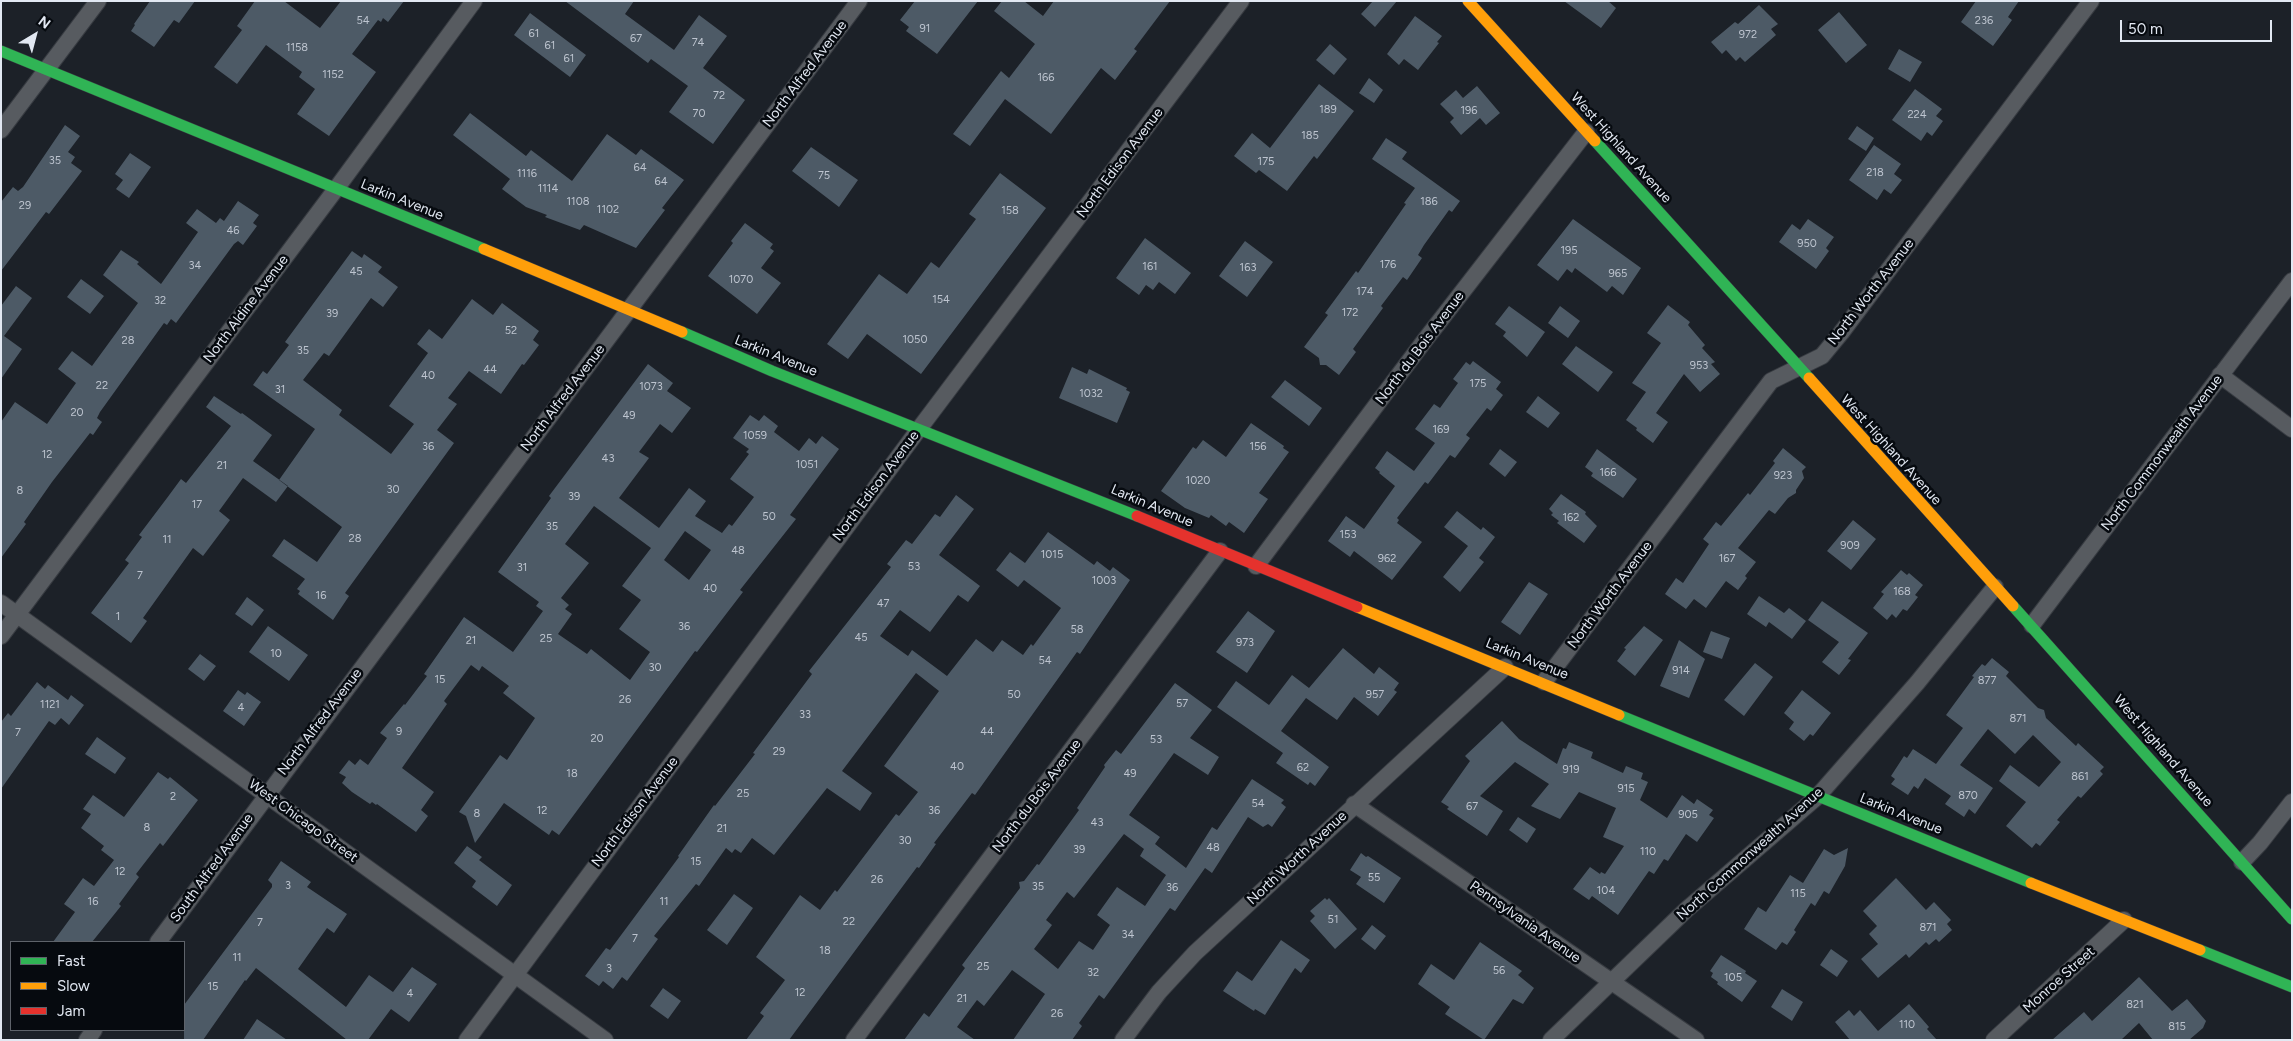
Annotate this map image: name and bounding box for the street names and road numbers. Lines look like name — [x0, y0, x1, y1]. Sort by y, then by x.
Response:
street label: North Alfred Avenue — [759, 17, 851, 131]
street label: West Highland Avenue — [1567, 89, 1675, 207]
street label: North Edison Avenue — [1073, 105, 1167, 221]
street label: Larkin Avenue — [358, 176, 446, 224]
street label: North Worth Avenue — [1824, 236, 1918, 348]
street label: North Aldine Avenue — [200, 252, 292, 366]
street label: North du Bois Avenue — [1372, 288, 1468, 408]
street label: Larkin Avenue — [732, 332, 820, 380]
street label: North Alfred Avenue — [517, 341, 609, 455]
street label: North Commonwealth Avenue — [2098, 372, 2226, 534]
street label: West Highland Avenue — [1837, 391, 1945, 509]
street label: North Edison Avenue — [829, 428, 923, 544]
street label: Larkin Avenue — [1108, 481, 1196, 531]
street label: North Worth Avenue — [1564, 538, 1656, 652]
street label: Larkin Avenue — [1483, 635, 1571, 683]
street label: North Alfred Avenue — [274, 665, 366, 779]
street label: West Highland Avenue — [2110, 692, 2216, 810]
street label: North du Bois Avenue — [989, 736, 1085, 856]
street label: North Edison Avenue — [588, 754, 682, 870]
street label: West Chicago Street — [245, 776, 361, 866]
street label: North Commonwealth Avenue — [1674, 784, 1826, 924]
street label: Larkin Avenue — [1857, 790, 1945, 838]
street label: North Worth Avenue — [1244, 808, 1350, 908]
street label: South Alfred Avenue — [167, 810, 257, 926]
street label: Pennsylvania Avenue — [1466, 877, 1584, 967]
street label: Monroe Street — [2020, 943, 2098, 1017]

